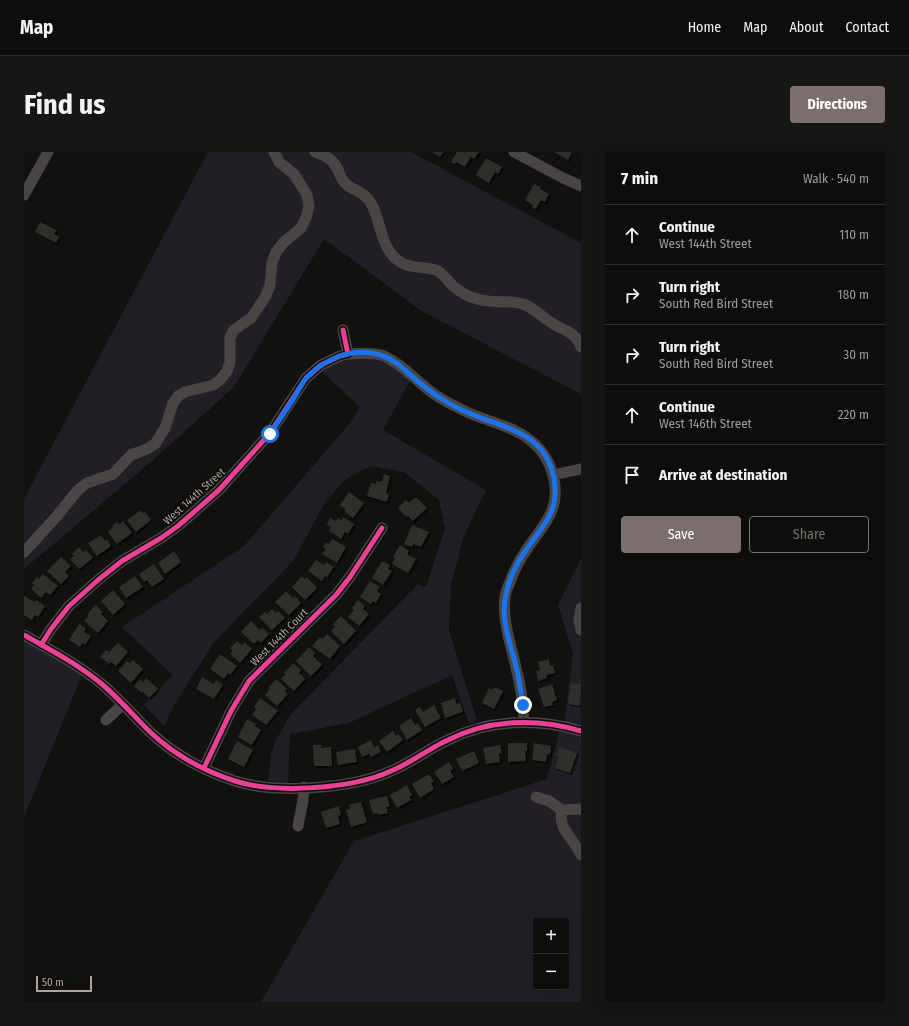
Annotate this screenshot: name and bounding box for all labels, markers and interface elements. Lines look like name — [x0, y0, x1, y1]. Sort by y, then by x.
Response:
text: Map — [20, 16, 53, 39]
text: Home — [688, 19, 721, 36]
text: Map — [743, 19, 767, 36]
text: About — [789, 19, 824, 36]
text: Contact — [846, 19, 889, 36]
button: Directions — [790, 86, 885, 123]
text: Find us — [24, 88, 106, 121]
text: 7 min — [621, 168, 658, 189]
text: Walk · 540 m — [803, 171, 869, 186]
text: Continue — [659, 218, 715, 236]
icon: ahead — [621, 224, 643, 246]
text: 110 m — [839, 227, 869, 242]
text: West 144th Street — [659, 236, 752, 251]
text: Turn right — [659, 278, 720, 296]
icon: right — [621, 284, 643, 306]
text: 180 m — [838, 287, 869, 302]
text: South Red Bird Street — [659, 296, 773, 311]
text: Turn right — [659, 338, 720, 356]
icon: right — [621, 344, 643, 366]
text: 30 m — [843, 347, 869, 362]
text: South Red Bird Street — [659, 356, 773, 371]
text: Continue — [659, 398, 715, 416]
icon: ahead — [621, 404, 643, 426]
text: 220 m — [838, 407, 869, 422]
text: West 146th Street — [659, 416, 752, 431]
route start — [261, 425, 279, 443]
icon: arrive — [621, 464, 643, 486]
street label: West 144th Street — [161, 465, 228, 527]
text: Arrive at destination — [659, 466, 787, 484]
button: Save — [621, 516, 741, 553]
button: Share — [749, 516, 869, 553]
street label: West 144th Court — [248, 606, 311, 669]
route end — [514, 696, 532, 714]
map controls — [533, 918, 569, 990]
button: + — [533, 918, 569, 954]
button: − — [533, 954, 569, 990]
scale bar — [36, 974, 92, 993]
text: 50 m — [42, 976, 64, 989]

